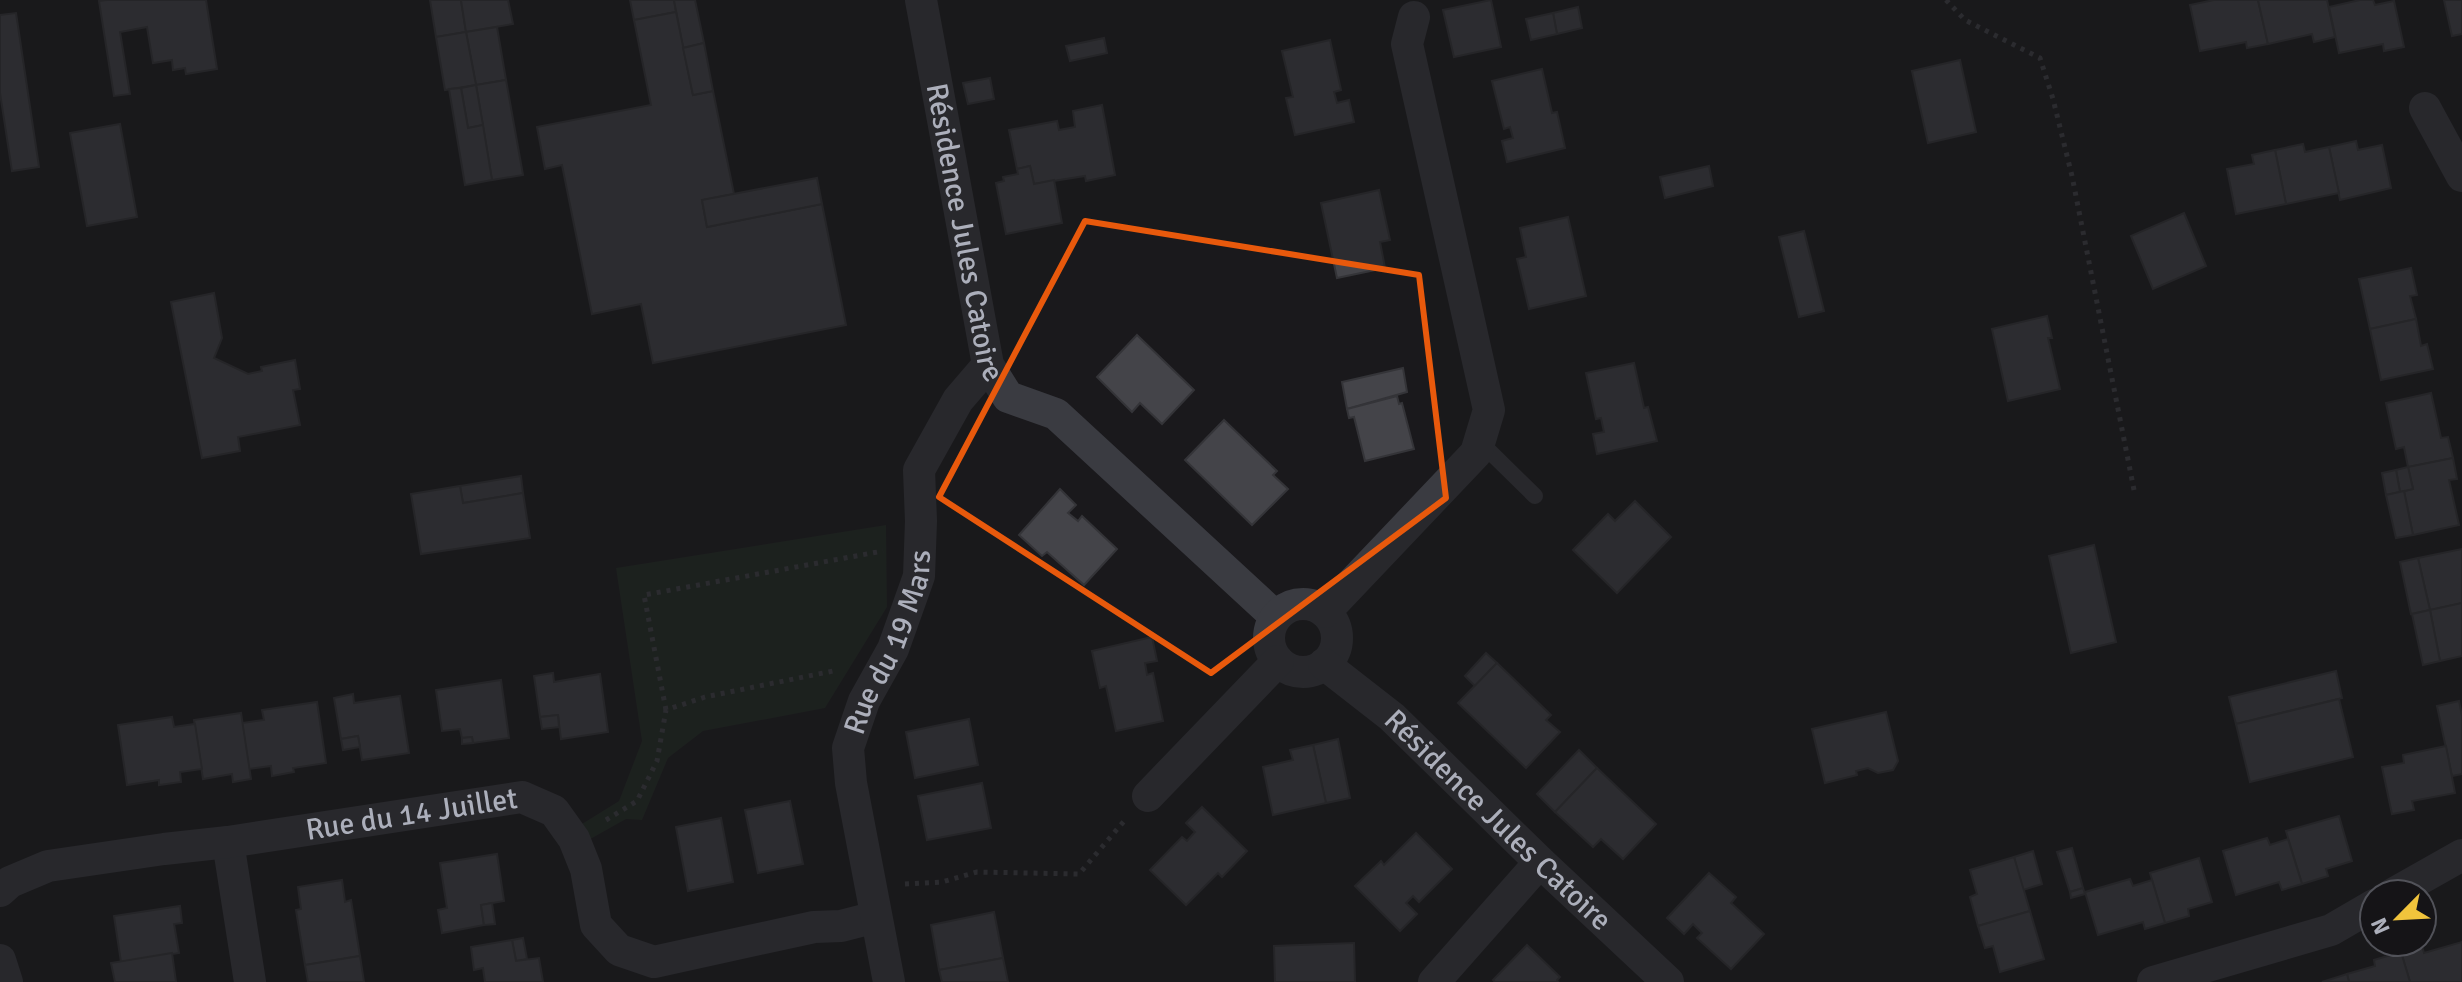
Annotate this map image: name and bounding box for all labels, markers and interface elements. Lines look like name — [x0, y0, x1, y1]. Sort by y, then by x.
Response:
street label: Résidence Jules Catoire — [918, 80, 1012, 389]
street label: Rue du 19 Mars — [836, 549, 939, 739]
street label: Résidence Jules Catoire — [1376, 702, 1619, 939]
street label: Rue du 14 Juillet — [303, 780, 520, 849]
north arrow — [2358, 878, 2438, 958]
text: N — [2365, 913, 2396, 938]

